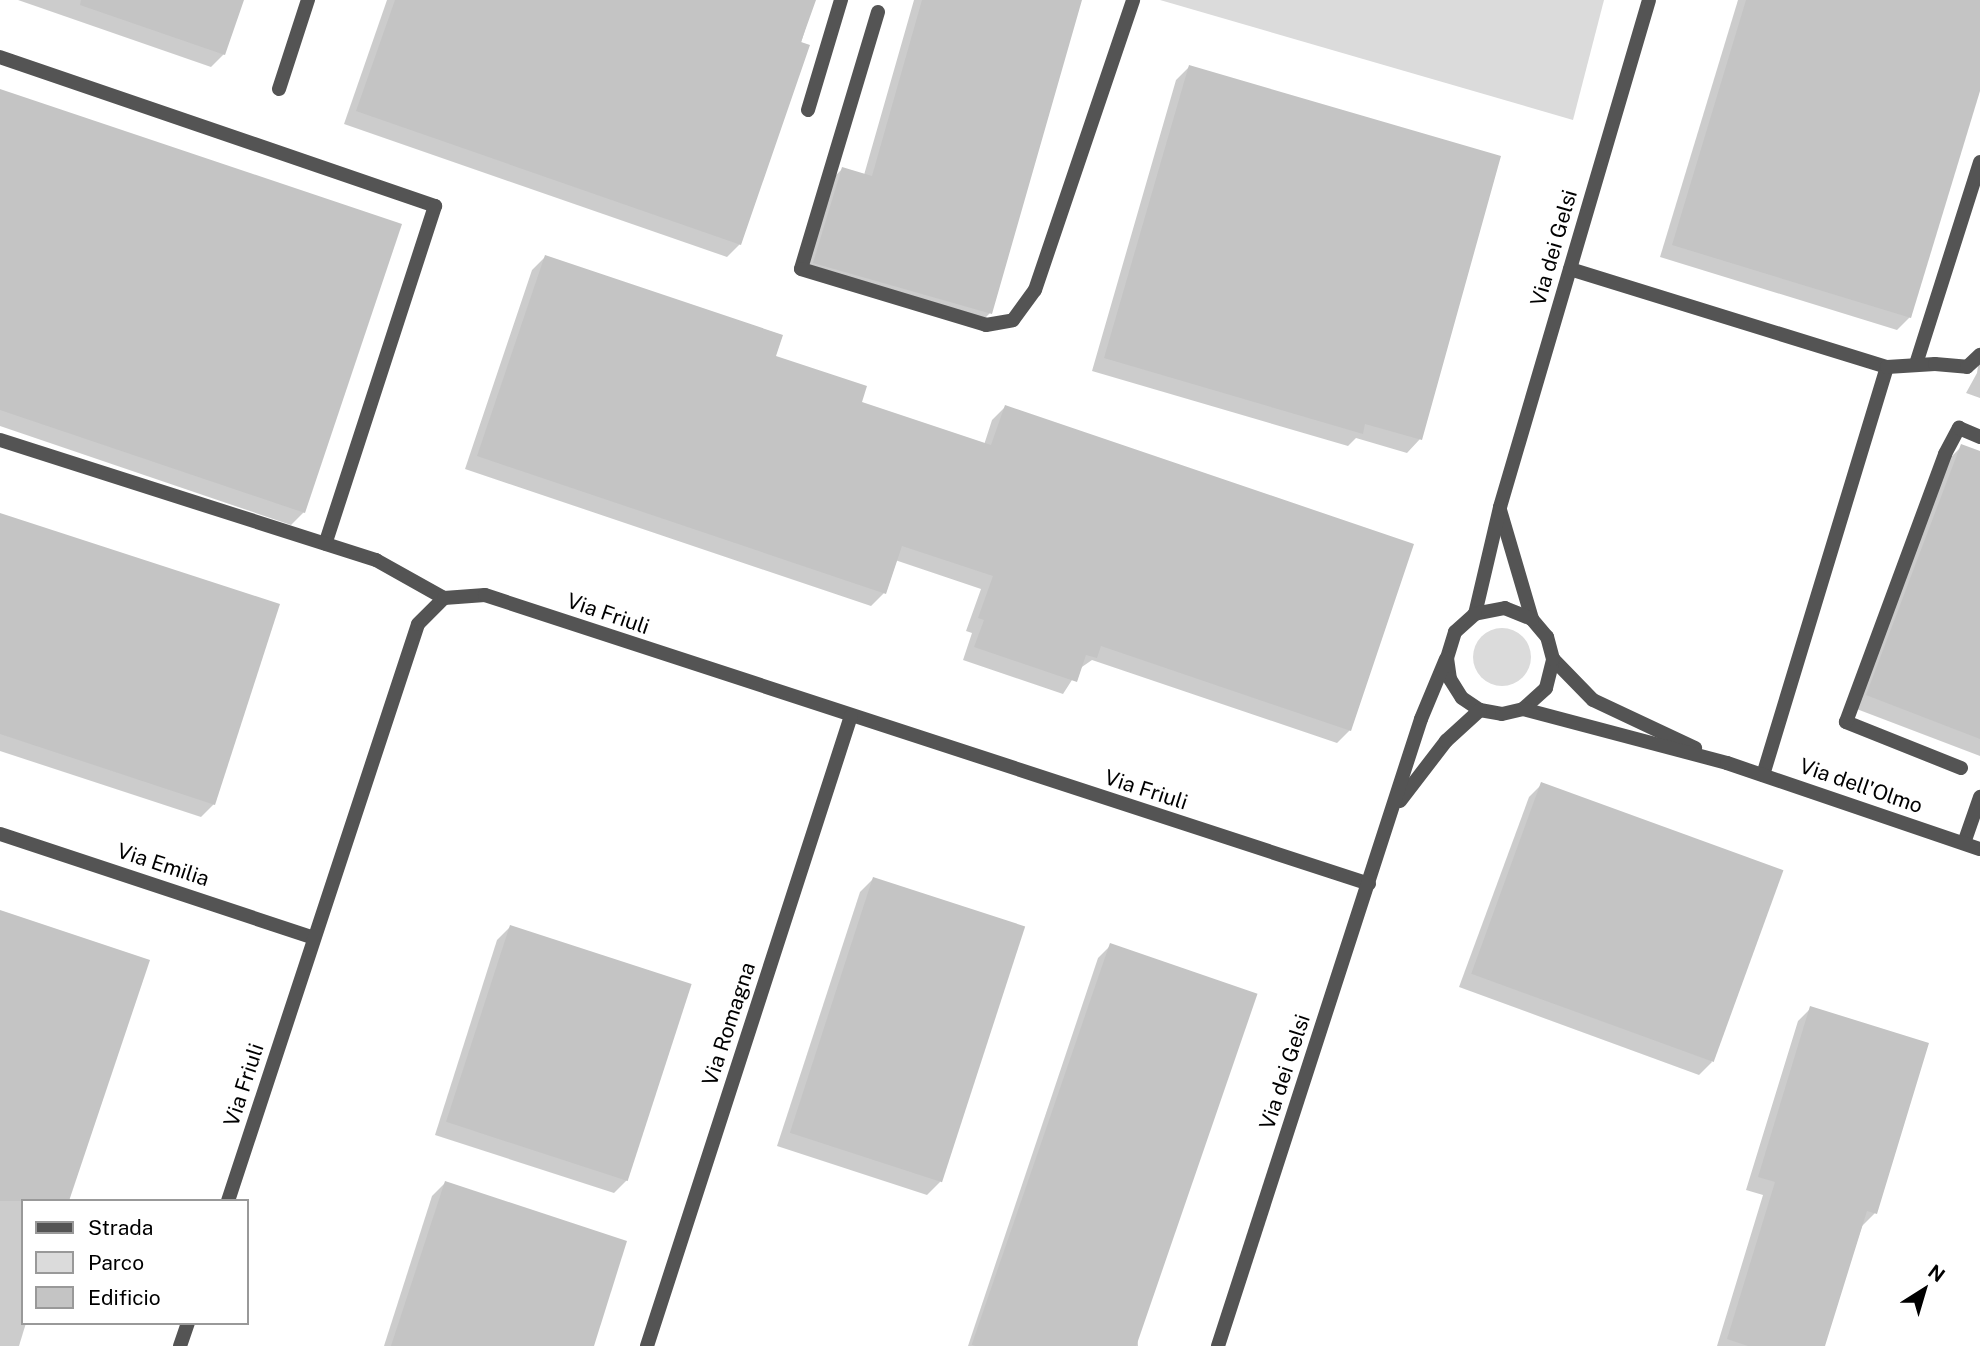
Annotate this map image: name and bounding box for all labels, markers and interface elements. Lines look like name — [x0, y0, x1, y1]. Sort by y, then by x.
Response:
street label: Via dei Gelsi — [1525, 187, 1583, 309]
street label: Via Friuli — [563, 588, 653, 640]
street label: Via dell'Olmo — [1796, 753, 1926, 819]
street label: Via Friuli — [1101, 765, 1191, 815]
street label: Via Emilia — [114, 838, 212, 892]
street label: Via Romagna — [697, 959, 761, 1089]
street label: Via dei Gelsi — [1254, 1011, 1316, 1133]
street label: Via Friuli — [219, 1040, 269, 1130]
legend — [21, 1199, 248, 1325]
text: Strada — [88, 1215, 153, 1240]
text: Parco — [88, 1250, 144, 1275]
north arrow — [1889, 1255, 1959, 1325]
text: N — [1924, 1260, 1949, 1286]
text: Edificio — [88, 1285, 161, 1310]

